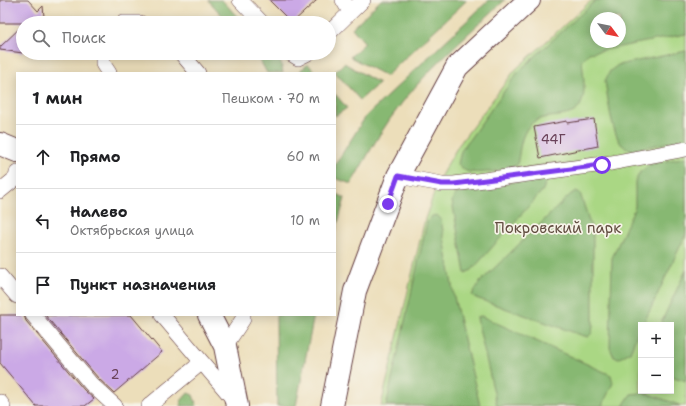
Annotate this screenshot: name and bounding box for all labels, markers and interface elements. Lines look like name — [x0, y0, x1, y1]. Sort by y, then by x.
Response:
north arrow — [590, 12, 626, 48]
search box — [16, 16, 336, 60]
icon: search — [30, 27, 52, 49]
text: Поиск — [62, 28, 106, 48]
text: 1 мин — [32, 87, 82, 109]
text: Пешком · 70 m — [222, 90, 320, 107]
house number: 44Г — [541, 131, 565, 148]
icon: ahead — [32, 146, 54, 168]
text: Прямо — [70, 147, 120, 167]
text: 60 m — [287, 148, 320, 165]
route start — [593, 156, 611, 174]
route end — [379, 195, 397, 213]
text: Налево — [70, 202, 128, 222]
icon: left — [32, 210, 54, 232]
text: 10 m — [290, 212, 320, 229]
park label: Покровский парк — [495, 218, 621, 238]
text: Октябрьская улица — [70, 222, 194, 239]
icon: arrive — [32, 274, 54, 296]
text: Пункт назначения — [70, 275, 216, 295]
map controls — [638, 322, 674, 394]
button: + — [638, 322, 674, 358]
button: − — [638, 358, 674, 394]
house number: 2 — [110, 366, 120, 383]

